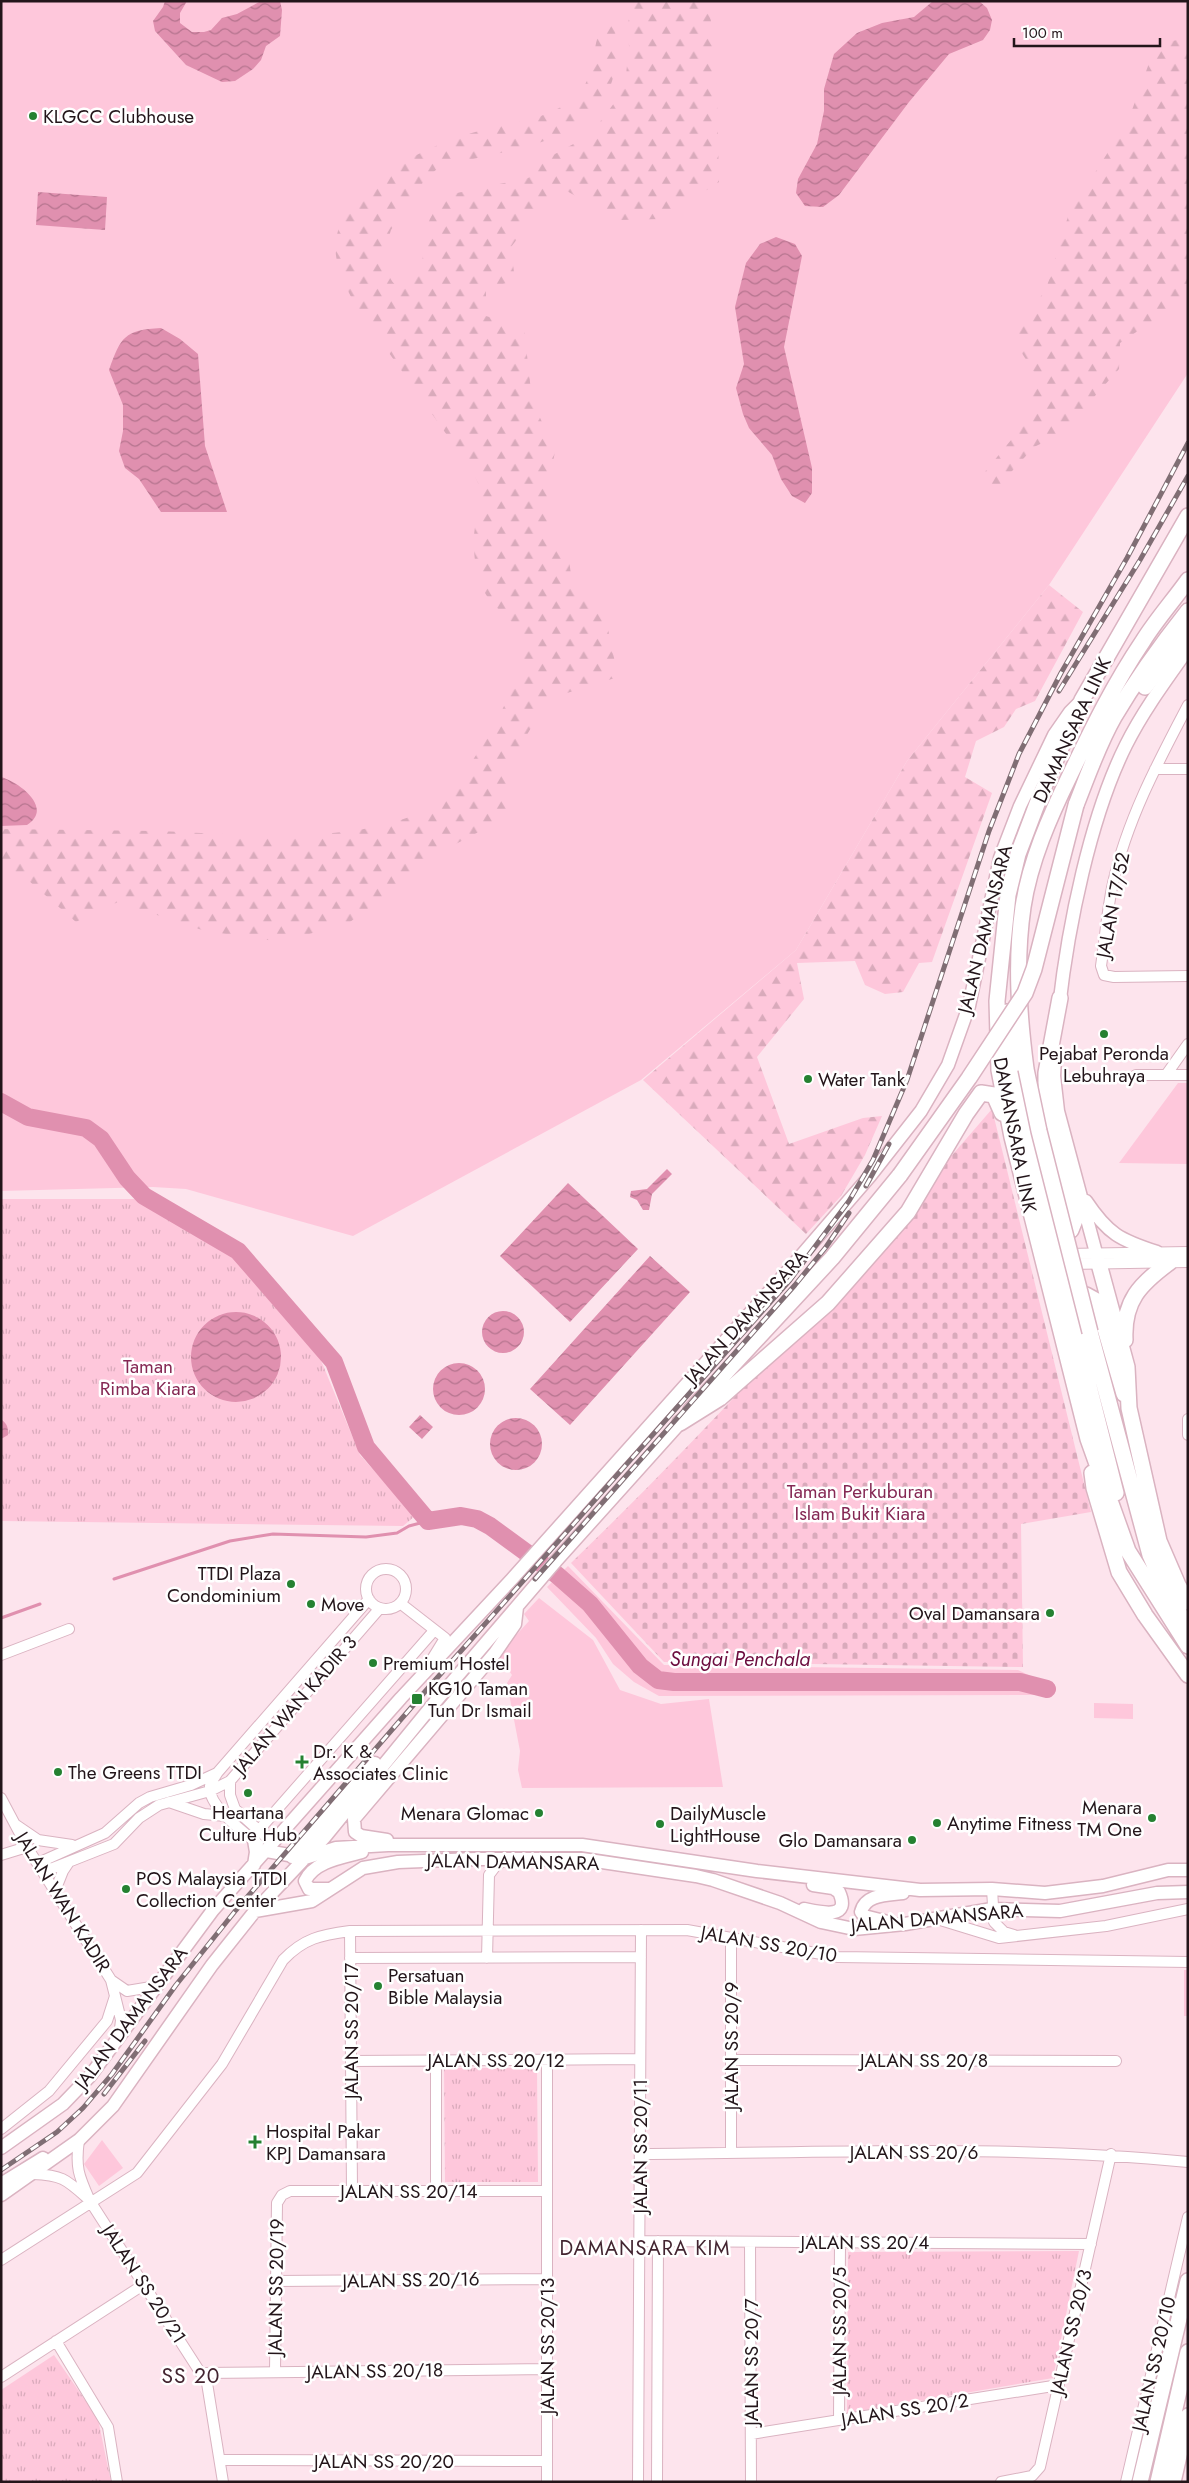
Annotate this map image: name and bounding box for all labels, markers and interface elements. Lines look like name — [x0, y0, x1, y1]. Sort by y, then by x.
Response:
scale bar — [1014, 15, 1160, 47]
text: 100 m — [1022, 22, 1063, 44]
place label: KLGCC Clubhouse — [43, 103, 194, 130]
marker: KLGCC Clubhouse — [27, 110, 39, 122]
street label: DAMANSARA LINK — [1026, 652, 1118, 807]
street label: JALAN DAMANSARA — [950, 841, 1019, 1019]
street label: JALAN 17/52 — [1089, 850, 1136, 963]
marker: Pejabat Peronda Lebuhraya — [1098, 1028, 1110, 1040]
place label: Pejabat Peronda Lebuhraya — [1039, 1040, 1169, 1089]
street label: DAMANSARA LINK — [987, 1055, 1043, 1215]
place label: Water Tank — [818, 1066, 906, 1093]
marker: Water Tank — [802, 1073, 814, 1085]
street label: JALAN DAMANSARA — [676, 1243, 814, 1392]
park label: Taman Rimba Kiara — [100, 1353, 196, 1402]
park label: Taman Perkuburan Islam Bukit Kiara — [787, 1478, 933, 1527]
place label: TTDI Plaza Condominium — [167, 1560, 281, 1609]
marker: TTDI Plaza Condominium — [285, 1578, 297, 1590]
place label: Move — [321, 1591, 365, 1618]
marker: Move — [305, 1598, 317, 1610]
place label: Oval Damansara — [909, 1600, 1040, 1627]
marker: Oval Damansara — [1044, 1607, 1056, 1619]
street label: JALAN WAN KADIR 3 — [225, 1629, 363, 1783]
water label: Sungai Penchala — [670, 1645, 810, 1674]
place label: Premium Hostel — [383, 1650, 510, 1677]
marker: Premium Hostel — [367, 1657, 379, 1669]
place label: KG10 Taman Tun Dr Ismail — [428, 1675, 532, 1724]
marker: KG10 Taman Tun Dr Ismail — [410, 1692, 424, 1706]
place label: Dr. K & Associates Clinic — [313, 1738, 448, 1787]
marker: Dr. K & Associates Clinic — [295, 1755, 309, 1769]
place label: The Greens TTDI — [68, 1759, 202, 1786]
marker: The Greens TTDI — [52, 1766, 64, 1778]
marker: Heartana Culture Hub — [242, 1787, 254, 1799]
place label: Menara TM One — [1077, 1794, 1142, 1843]
place label: Heartana Culture Hub — [199, 1799, 297, 1848]
place label: Menara Glomac — [401, 1800, 529, 1827]
place label: DailyMuscle LightHouse — [670, 1800, 766, 1849]
marker: Menara Glomac — [533, 1807, 545, 1819]
place label: Anytime Fitness — [947, 1810, 1072, 1837]
marker: Menara TM One — [1146, 1812, 1158, 1824]
marker: Anytime Fitness — [931, 1817, 943, 1829]
marker: DailyMuscle LightHouse — [654, 1818, 666, 1830]
street label: JALAN WAN KADIR — [7, 1824, 117, 1978]
place label: Glo Damansara — [778, 1827, 902, 1854]
marker: Glo Damansara — [906, 1834, 918, 1846]
street label: JALAN DAMANSARA — [423, 1847, 600, 1877]
place label: POS Malaysia TTDI Collection Center — [136, 1865, 287, 1914]
marker: POS Malaysia TTDI Collection Center — [120, 1883, 132, 1895]
street label: JALAN DAMANSARA — [847, 1897, 1025, 1939]
street label: JALAN SS 20/10 — [696, 1918, 839, 1969]
street label: JALAN DAMANSARA — [66, 1940, 194, 2098]
place label: Persatuan Bible Malaysia — [388, 1962, 502, 2011]
street label: JALAN SS 20/17 — [338, 1963, 365, 2102]
marker: Persatuan Bible Malaysia — [372, 1980, 384, 1992]
street label: JALAN SS 20/9 — [718, 1982, 745, 2113]
street label: JALAN SS 20/12 — [424, 2047, 565, 2074]
street label: JALAN SS 20/8 — [857, 2047, 988, 2074]
street label: JALAN SS 20/11 — [627, 2079, 654, 2216]
place label: Hospital Pakar KPJ Damansara — [266, 2118, 386, 2167]
marker: Hospital Pakar KPJ Damansara — [248, 2135, 262, 2149]
street label: JALAN SS 20/6 — [847, 2139, 978, 2166]
street label: JALAN SS 20/14 — [337, 2178, 478, 2205]
street label: JALAN SS 20/21 — [94, 2217, 193, 2349]
street label: JALAN SS 20/19 — [261, 2218, 291, 2359]
street label: JALAN SS 20/4 — [798, 2229, 929, 2256]
district label: DAMANSARA KIM — [559, 2234, 731, 2263]
street label: JALAN SS 20/16 — [339, 2265, 480, 2295]
street label: JALAN SS 20/5 — [826, 2267, 853, 2398]
street label: JALAN SS 20/3 — [1043, 2267, 1099, 2400]
street label: JALAN SS 20/13 — [534, 2278, 561, 2417]
street label: JALAN SS 20/10 — [1125, 2294, 1183, 2437]
street label: JALAN SS 20/7 — [738, 2298, 765, 2429]
street label: JALAN SS 20/18 — [303, 2356, 444, 2386]
district label: SS 20 — [162, 2361, 220, 2391]
street label: JALAN SS 20/2 — [836, 2387, 971, 2434]
street label: JALAN SS 20/20 — [311, 2448, 454, 2475]

